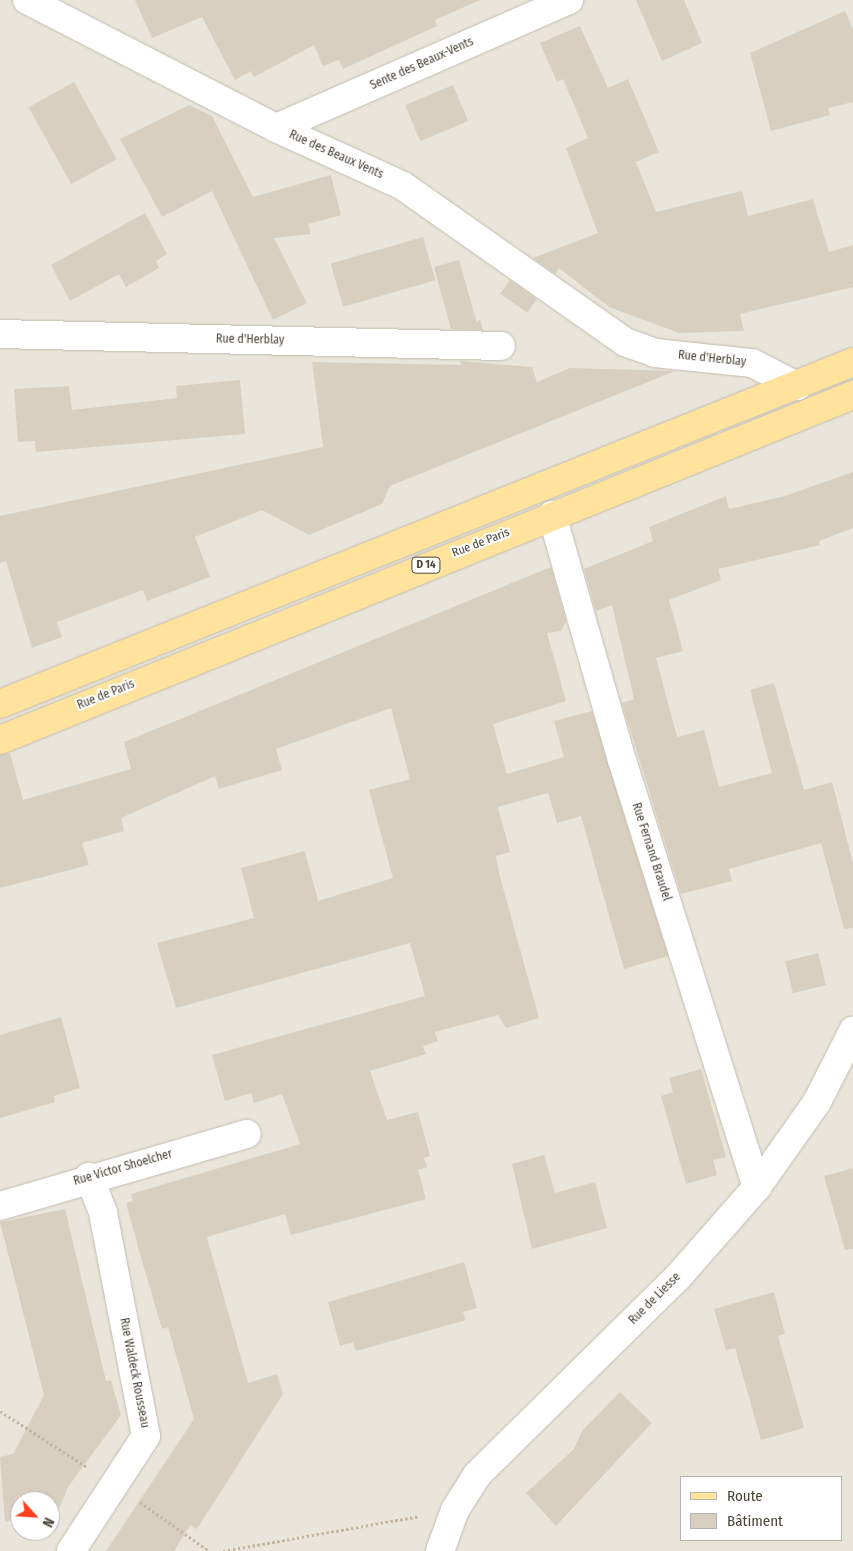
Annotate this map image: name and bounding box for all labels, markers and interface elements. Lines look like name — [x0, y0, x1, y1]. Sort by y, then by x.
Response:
street label: Sente des Beaux-Vents — [368, 35, 476, 93]
street label: Rue des Beaux Vents — [287, 128, 385, 182]
street label: Rue d'Herblay — [216, 332, 284, 348]
street label: Rue d'Herblay — [677, 348, 747, 370]
street label: Rue de Paris — [450, 525, 512, 561]
road number: D 14 — [411, 556, 441, 574]
street label: Rue de Paris — [75, 677, 137, 713]
street label: Rue Fernand Braudel — [628, 801, 674, 903]
street label: Rue Victor Shoelcher — [72, 1147, 174, 1189]
street label: Rue de Liesse — [626, 1270, 684, 1328]
street label: Rue Waldeck Rousseau — [116, 1317, 152, 1429]
legend — [680, 1476, 843, 1541]
text: Route — [727, 1487, 763, 1505]
north arrow — [10, 1491, 60, 1541]
text: Bâtiment — [727, 1512, 783, 1530]
text: N — [39, 1515, 58, 1530]

